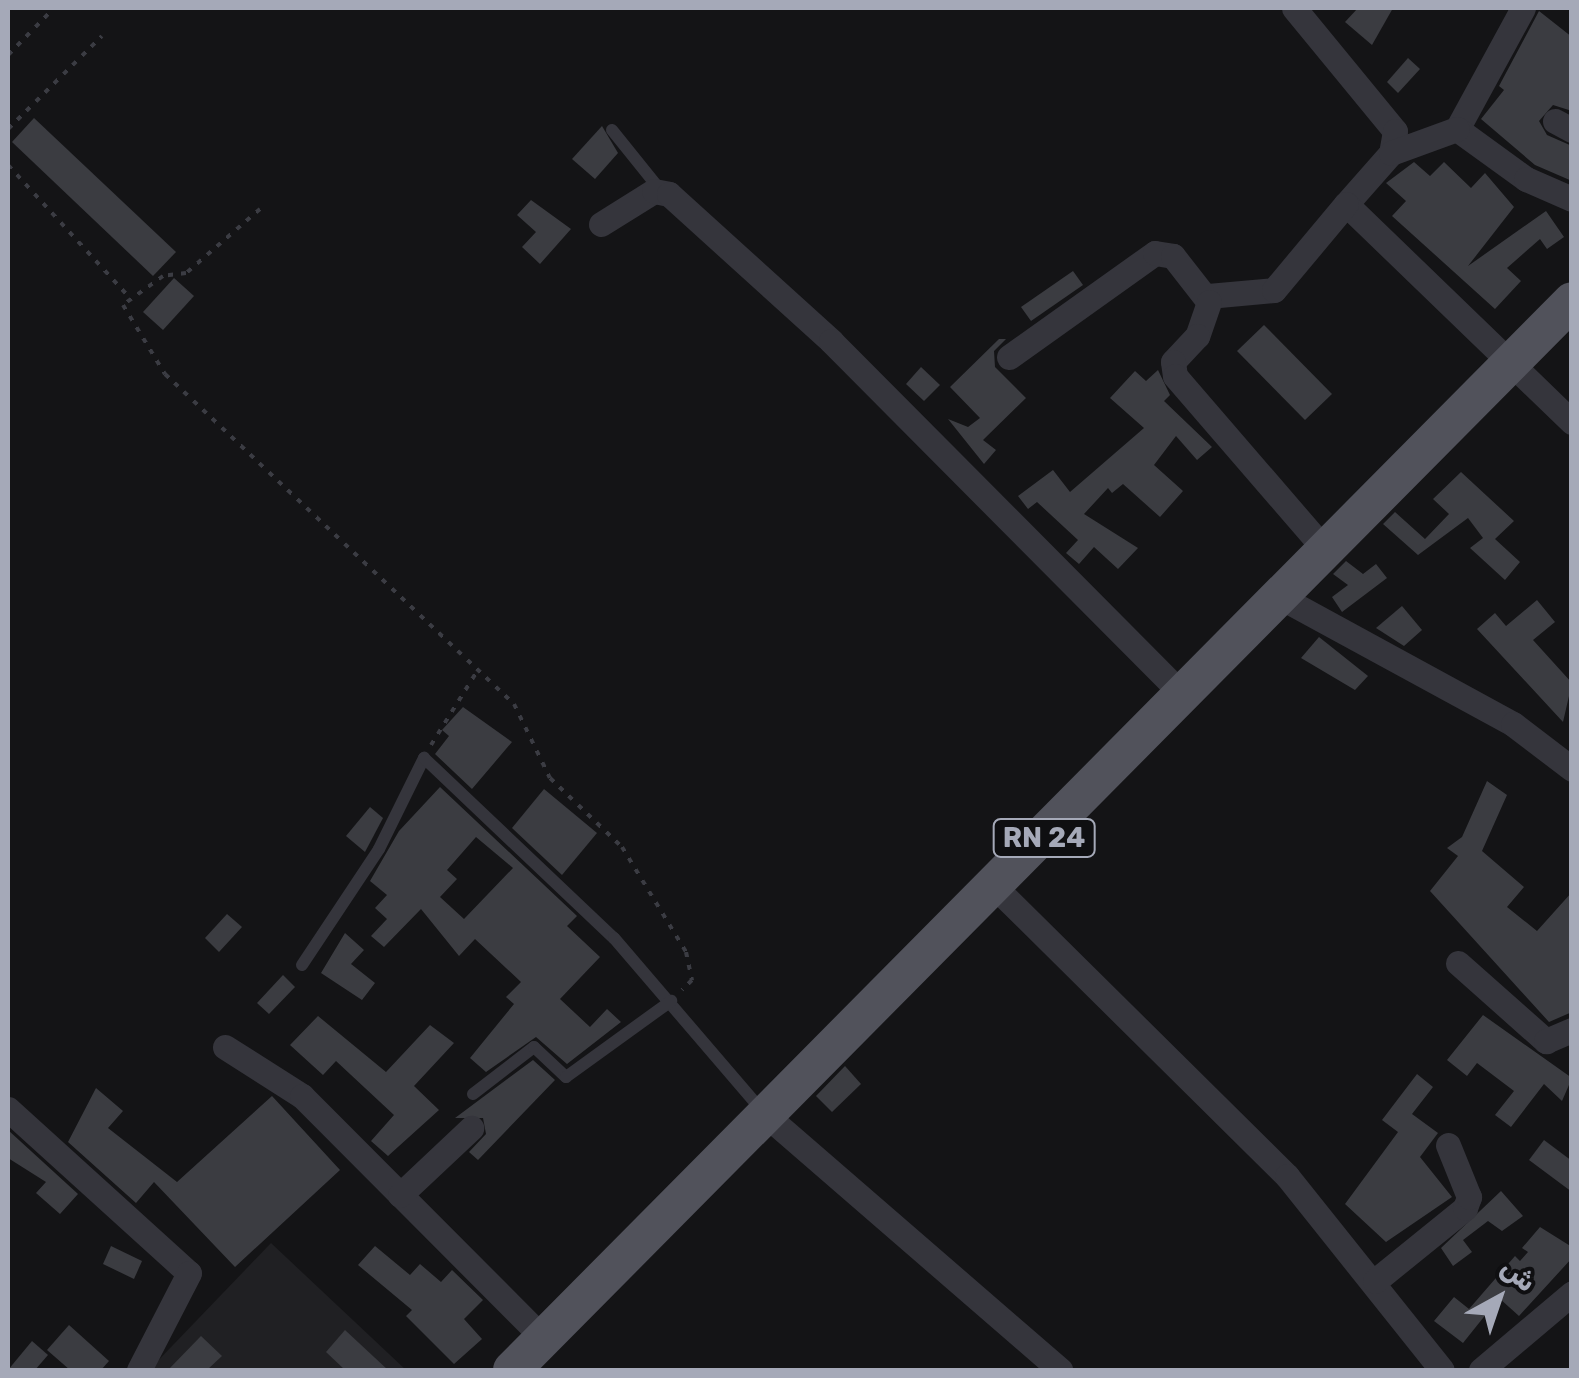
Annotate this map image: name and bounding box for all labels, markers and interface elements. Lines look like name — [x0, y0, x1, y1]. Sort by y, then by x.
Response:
road number: RN 24 — [992, 815, 1096, 861]
north arrow — [1449, 1248, 1549, 1348]
text: ش — [1494, 1251, 1543, 1299]

